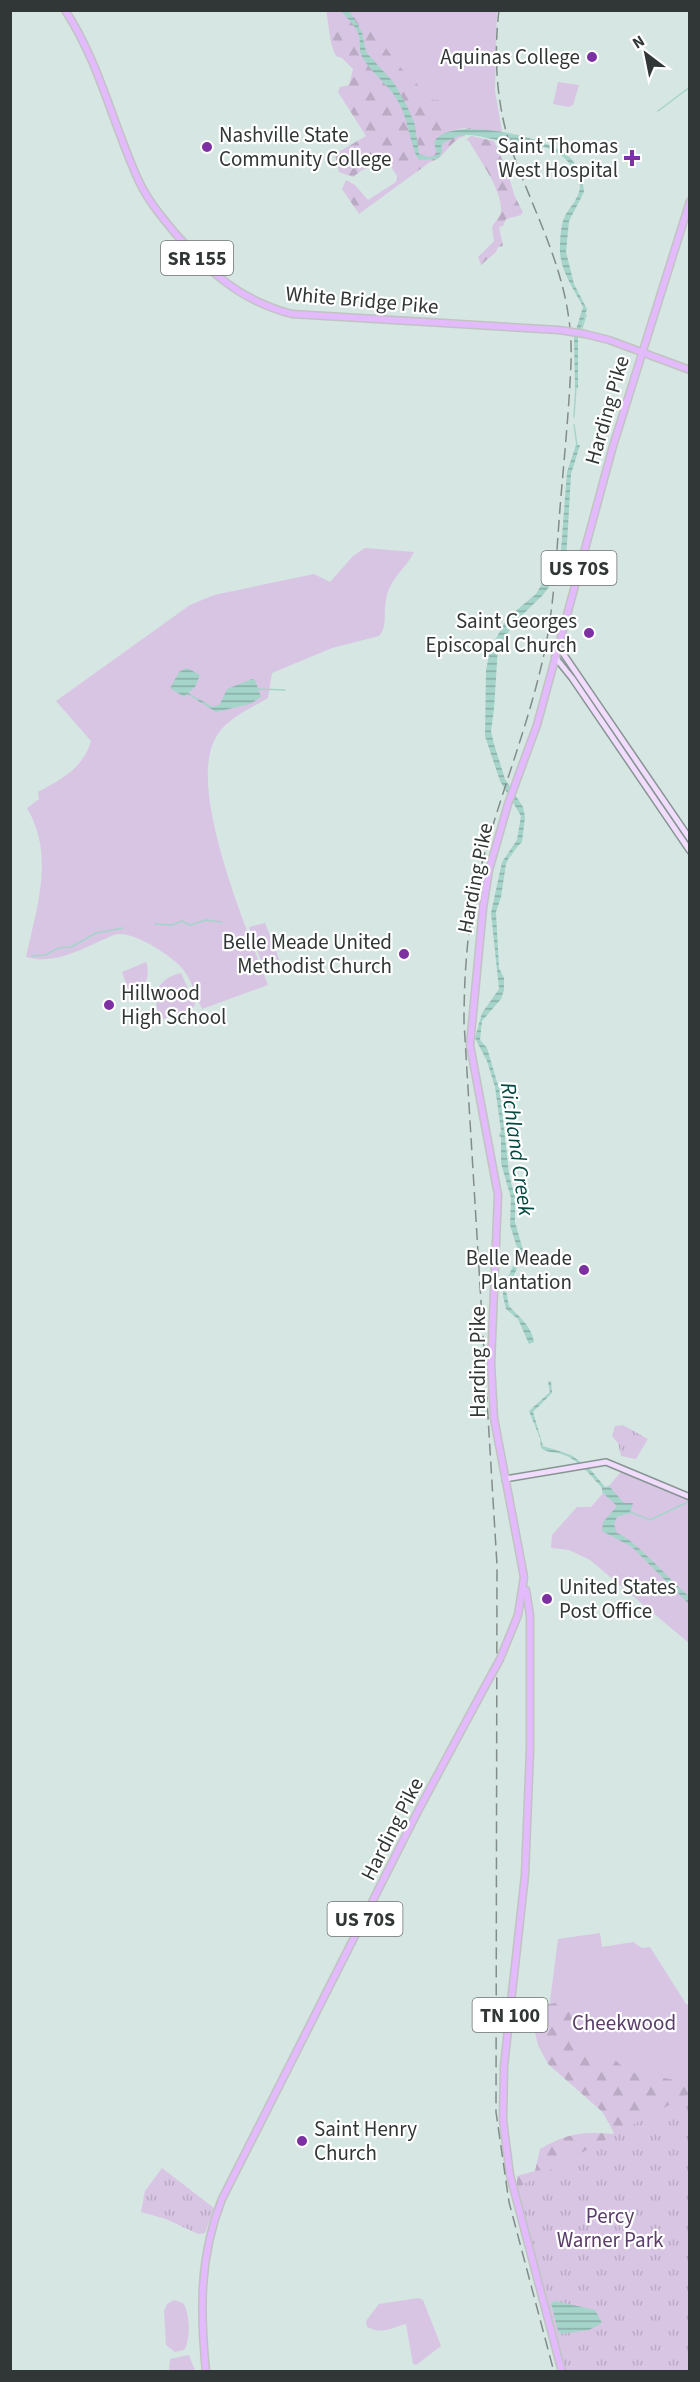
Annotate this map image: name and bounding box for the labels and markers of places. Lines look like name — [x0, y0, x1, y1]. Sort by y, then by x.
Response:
place label: Aquinas College — [440, 42, 580, 72]
marker: Aquinas College — [585, 50, 599, 64]
place label: Nashville State Community College — [219, 120, 391, 174]
place label: Saint Thomas West Hospital — [497, 131, 618, 185]
marker: Nashville State Community College — [200, 140, 214, 154]
marker: Saint Thomas West Hospital — [623, 149, 641, 167]
place label: Saint Georges Episcopal Church — [425, 606, 577, 660]
marker: Saint Georges Episcopal Church — [582, 626, 596, 640]
place label: Belle Meade United Methodist Church — [223, 927, 392, 981]
marker: Belle Meade United Methodist Church — [397, 947, 411, 961]
place label: Hillwood High School — [121, 978, 226, 1032]
marker: Hillwood High School — [102, 998, 116, 1012]
place label: Belle Meade Plantation — [466, 1243, 572, 1297]
marker: Belle Meade Plantation — [577, 1263, 591, 1277]
place label: United States Post Office — [559, 1572, 676, 1626]
marker: United States Post Office — [540, 1592, 554, 1606]
place label: Saint Henry Church — [314, 2114, 417, 2168]
marker: Saint Henry Church — [295, 2134, 309, 2148]

